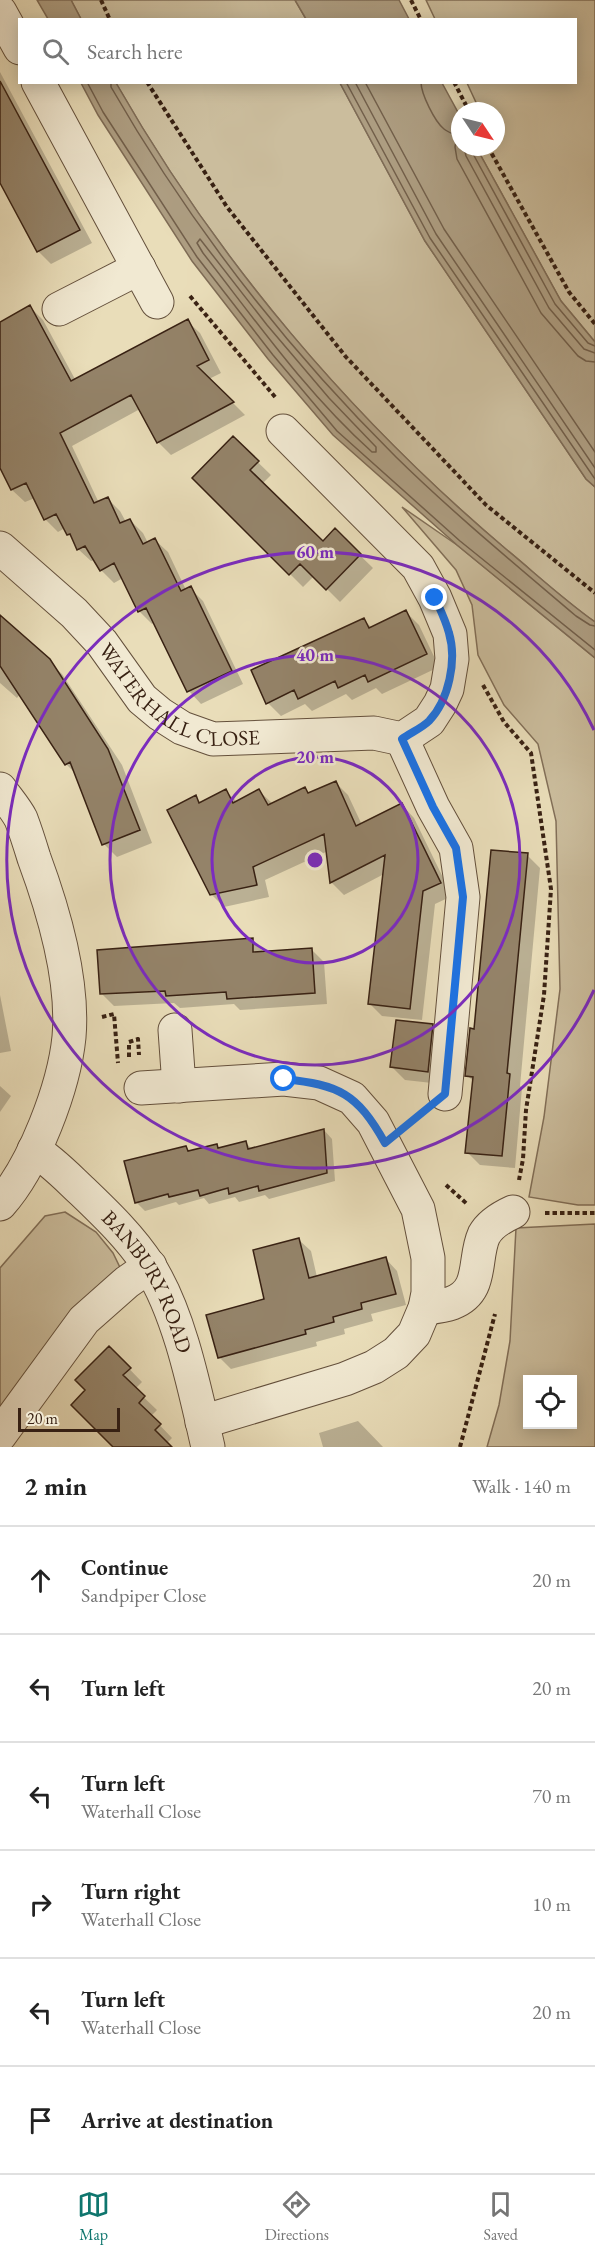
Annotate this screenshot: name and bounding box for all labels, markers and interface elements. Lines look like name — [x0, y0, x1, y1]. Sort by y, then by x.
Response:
search box — [18, 18, 577, 84]
icon: search — [39, 35, 72, 68]
text: Search here — [87, 37, 182, 66]
north arrow — [451, 102, 505, 156]
text: 60 m — [296, 540, 334, 563]
route end — [421, 584, 447, 610]
street label: WATERHALL CLOSE — [93, 637, 260, 752]
text: 40 m — [296, 643, 334, 666]
text: 20 m — [296, 745, 334, 768]
centre of rings — [305, 850, 325, 870]
route start — [270, 1065, 296, 1091]
street label: BANBURY ROAD — [96, 1204, 198, 1356]
map controls — [523, 1375, 577, 1429]
button: locate — [523, 1375, 577, 1429]
scale bar — [18, 1405, 120, 1432]
text: 20 m — [27, 1408, 58, 1429]
text: 2 min — [24, 1469, 87, 1503]
text: Walk · 140 m — [472, 1473, 571, 1499]
text: Continue — [81, 1553, 168, 1582]
icon: ahead — [24, 1564, 57, 1597]
text: 20 m — [532, 1567, 571, 1593]
text: Sandpiper Close — [81, 1582, 206, 1608]
icon: left — [24, 1672, 57, 1705]
text: Turn left — [81, 1674, 165, 1703]
text: 20 m — [532, 1675, 571, 1701]
text: Turn left — [81, 1769, 165, 1798]
icon: left — [24, 1780, 57, 1813]
text: 70 m — [532, 1783, 571, 1809]
text: Waterhall Close — [81, 1798, 201, 1824]
text: Turn right — [81, 1877, 180, 1906]
icon: right — [24, 1888, 57, 1921]
text: 10 m — [532, 1891, 571, 1917]
text: Waterhall Close — [81, 1906, 201, 1932]
text: Turn left — [81, 1985, 165, 2014]
icon: left — [24, 1996, 57, 2029]
text: 20 m — [532, 1999, 571, 2025]
text: Waterhall Close — [81, 2014, 201, 2040]
icon: arrive — [24, 2104, 57, 2137]
text: Arrive at destination — [81, 2106, 273, 2135]
tab: Map — [77, 2188, 110, 2245]
tab: Directions — [265, 2188, 329, 2245]
tab: Saved — [483, 2188, 518, 2245]

